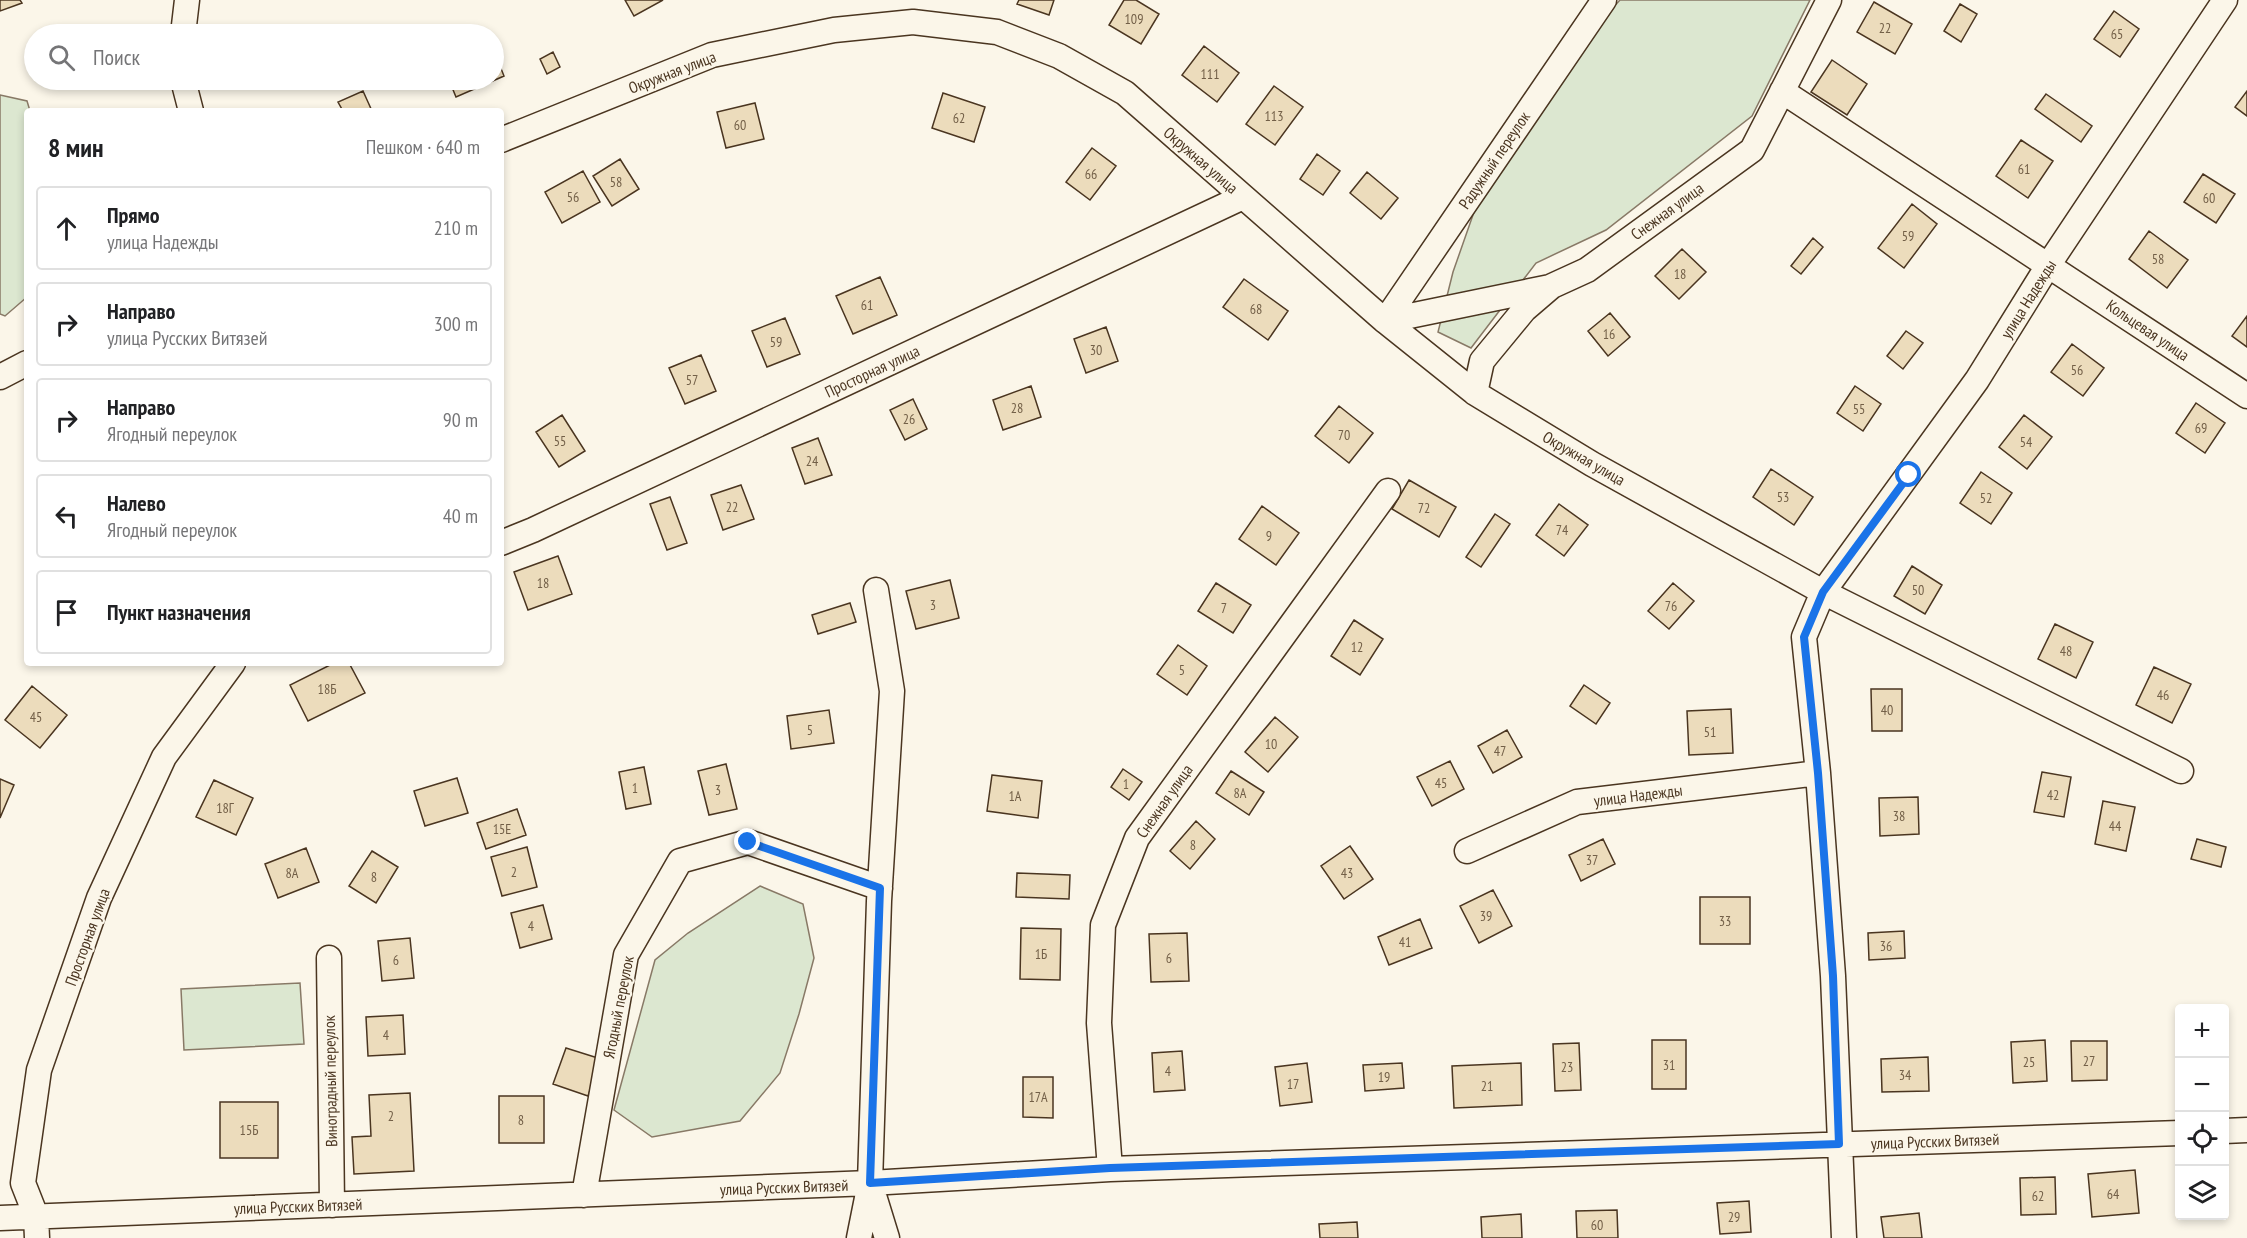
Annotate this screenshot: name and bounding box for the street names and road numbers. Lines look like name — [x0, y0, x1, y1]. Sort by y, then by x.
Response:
street label: Окружная улица — [625, 46, 719, 98]
street label: Радужный переулок — [1454, 107, 1534, 212]
street label: Окружная улица — [1160, 122, 1242, 198]
street label: Снежная улица — [1627, 178, 1707, 244]
street label: улица Надежды — [1996, 256, 2060, 342]
street label: Кольцевая улица — [2103, 295, 2193, 365]
street label: Просторная улица — [821, 340, 923, 402]
street label: Окружная улица — [1539, 426, 1629, 490]
street label: Снежная улица — [1131, 760, 1197, 842]
street label: улица Надежды — [1592, 780, 1684, 810]
street label: Просторная улица — [60, 886, 114, 988]
street label: Ягодный переулок — [598, 953, 638, 1060]
street label: Виноградный переулок — [319, 1014, 341, 1147]
street label: улица Русских Витязей — [1870, 1129, 2000, 1153]
street label: улица Русских Витязей — [719, 1175, 849, 1199]
street label: улица Русских Витязей — [233, 1194, 363, 1218]

